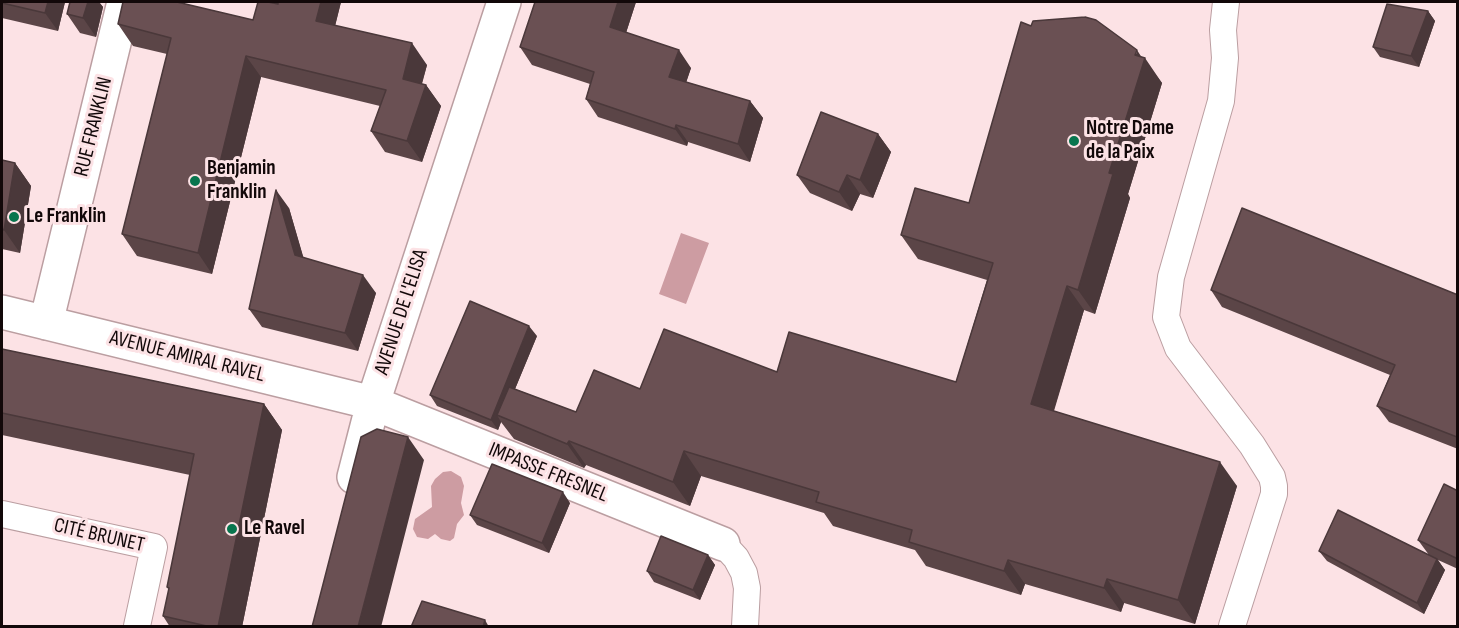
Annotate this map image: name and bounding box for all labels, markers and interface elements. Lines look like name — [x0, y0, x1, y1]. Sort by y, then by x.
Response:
street label: RUE FRANKLIN — [69, 75, 119, 179]
place label: Notre Dame de la Paix — [1086, 116, 1174, 166]
marker: Notre Dame de la Paix — [1067, 134, 1081, 148]
place label: Benjamin Franklin — [207, 156, 276, 206]
marker: Benjamin Franklin — [188, 174, 202, 188]
place label: Le Franklin — [26, 204, 106, 230]
marker: Le Franklin — [7, 210, 21, 224]
street label: AVENUE DE L'ELISA — [370, 246, 434, 378]
street label: AVENUE AMIRAL RAVEL — [107, 326, 267, 388]
street label: IMPASSE FRESNEL — [485, 438, 611, 508]
street label: CITÉ BRUNET — [51, 513, 147, 559]
place label: Le Ravel — [244, 516, 305, 542]
marker: Le Ravel — [225, 522, 239, 536]

